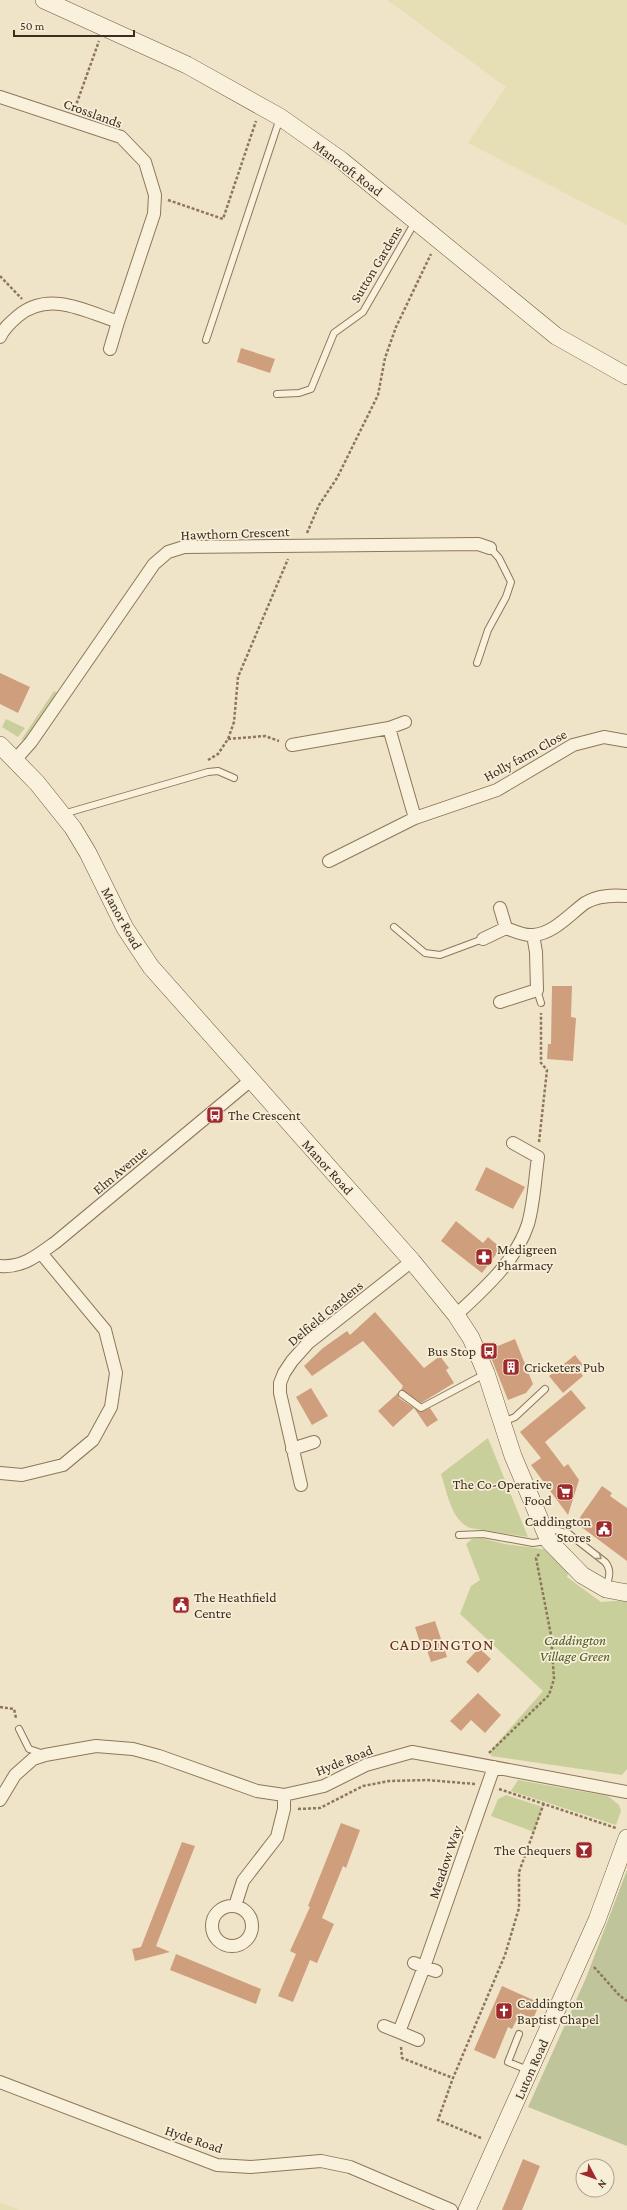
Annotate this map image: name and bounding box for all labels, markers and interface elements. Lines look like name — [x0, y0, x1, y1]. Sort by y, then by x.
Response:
scale bar — [14, 12, 134, 38]
text: 50 m — [20, 19, 45, 33]
street label: Crosslands — [61, 95, 125, 131]
street label: Mancroft Road — [310, 137, 386, 200]
street label: Sutton Gardens — [347, 223, 405, 305]
street label: Hawthorn Crescent — [180, 523, 290, 543]
street label: Holly farm Close — [481, 726, 569, 784]
street label: Manor Road — [98, 884, 146, 952]
bus stop icon: The Crescent — [205, 1105, 225, 1125]
place label: The Crescent — [228, 1107, 301, 1123]
street label: Manor Road — [299, 1136, 357, 1198]
street label: Elm Avenue — [89, 1143, 151, 1197]
place label: Medigreen Pharmacy — [497, 1241, 558, 1273]
pharmacy icon: Medigreen Pharmacy — [474, 1247, 494, 1267]
street label: Delfield Gardens — [284, 1277, 366, 1349]
bus stop icon: Bus Stop — [479, 1341, 499, 1361]
place label: Bus Stop — [427, 1343, 476, 1359]
building icon: Cricketers Pub — [501, 1357, 521, 1377]
place label: Cricketers Pub — [524, 1359, 605, 1375]
place label: The Co-Operative Food — [453, 1476, 553, 1508]
supermarket icon: The Co-Operative Food — [555, 1482, 575, 1502]
place label: Caddington Stores — [525, 1513, 591, 1545]
public building icon: Caddington Stores — [594, 1519, 614, 1539]
one-way arrow — [595, 1553, 602, 1560]
place label: The Heathfield Centre — [194, 1589, 277, 1621]
public building icon: The Heathfield Centre — [171, 1595, 191, 1615]
park label: Caddington Village Green — [540, 1632, 610, 1664]
district label: CADDINGTON — [390, 1636, 494, 1653]
street label: Hyde Road — [313, 1741, 375, 1779]
street label: Meadow Way — [425, 1823, 465, 1901]
bar icon: The Chequers — [574, 1840, 594, 1860]
place label: The Chequers — [494, 1842, 571, 1858]
place label: Caddington Baptist Chapel — [517, 1995, 599, 2027]
church icon: Caddington Baptist Chapel — [494, 2001, 514, 2021]
street label: Luton Road — [511, 2036, 552, 2102]
street label: Hyde Road — [163, 2122, 226, 2157]
north arrow — [575, 2158, 615, 2198]
text: N — [595, 2178, 610, 2192]

